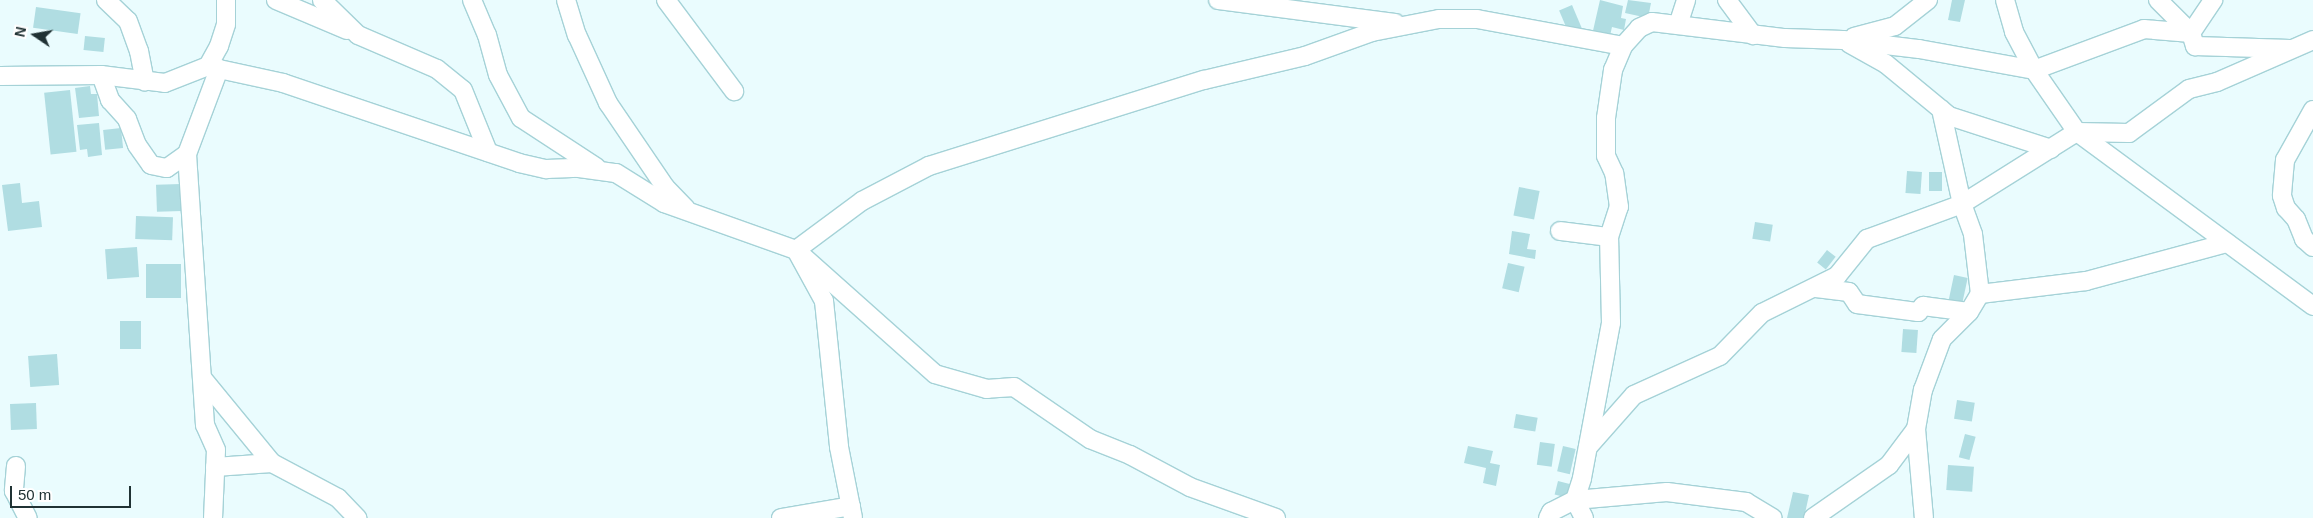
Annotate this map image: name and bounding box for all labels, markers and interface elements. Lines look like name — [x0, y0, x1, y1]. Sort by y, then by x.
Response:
north arrow — [10, 10, 60, 60]
text: N — [11, 25, 29, 38]
scale bar — [12, 476, 134, 508]
text: 50 m — [18, 486, 51, 503]

